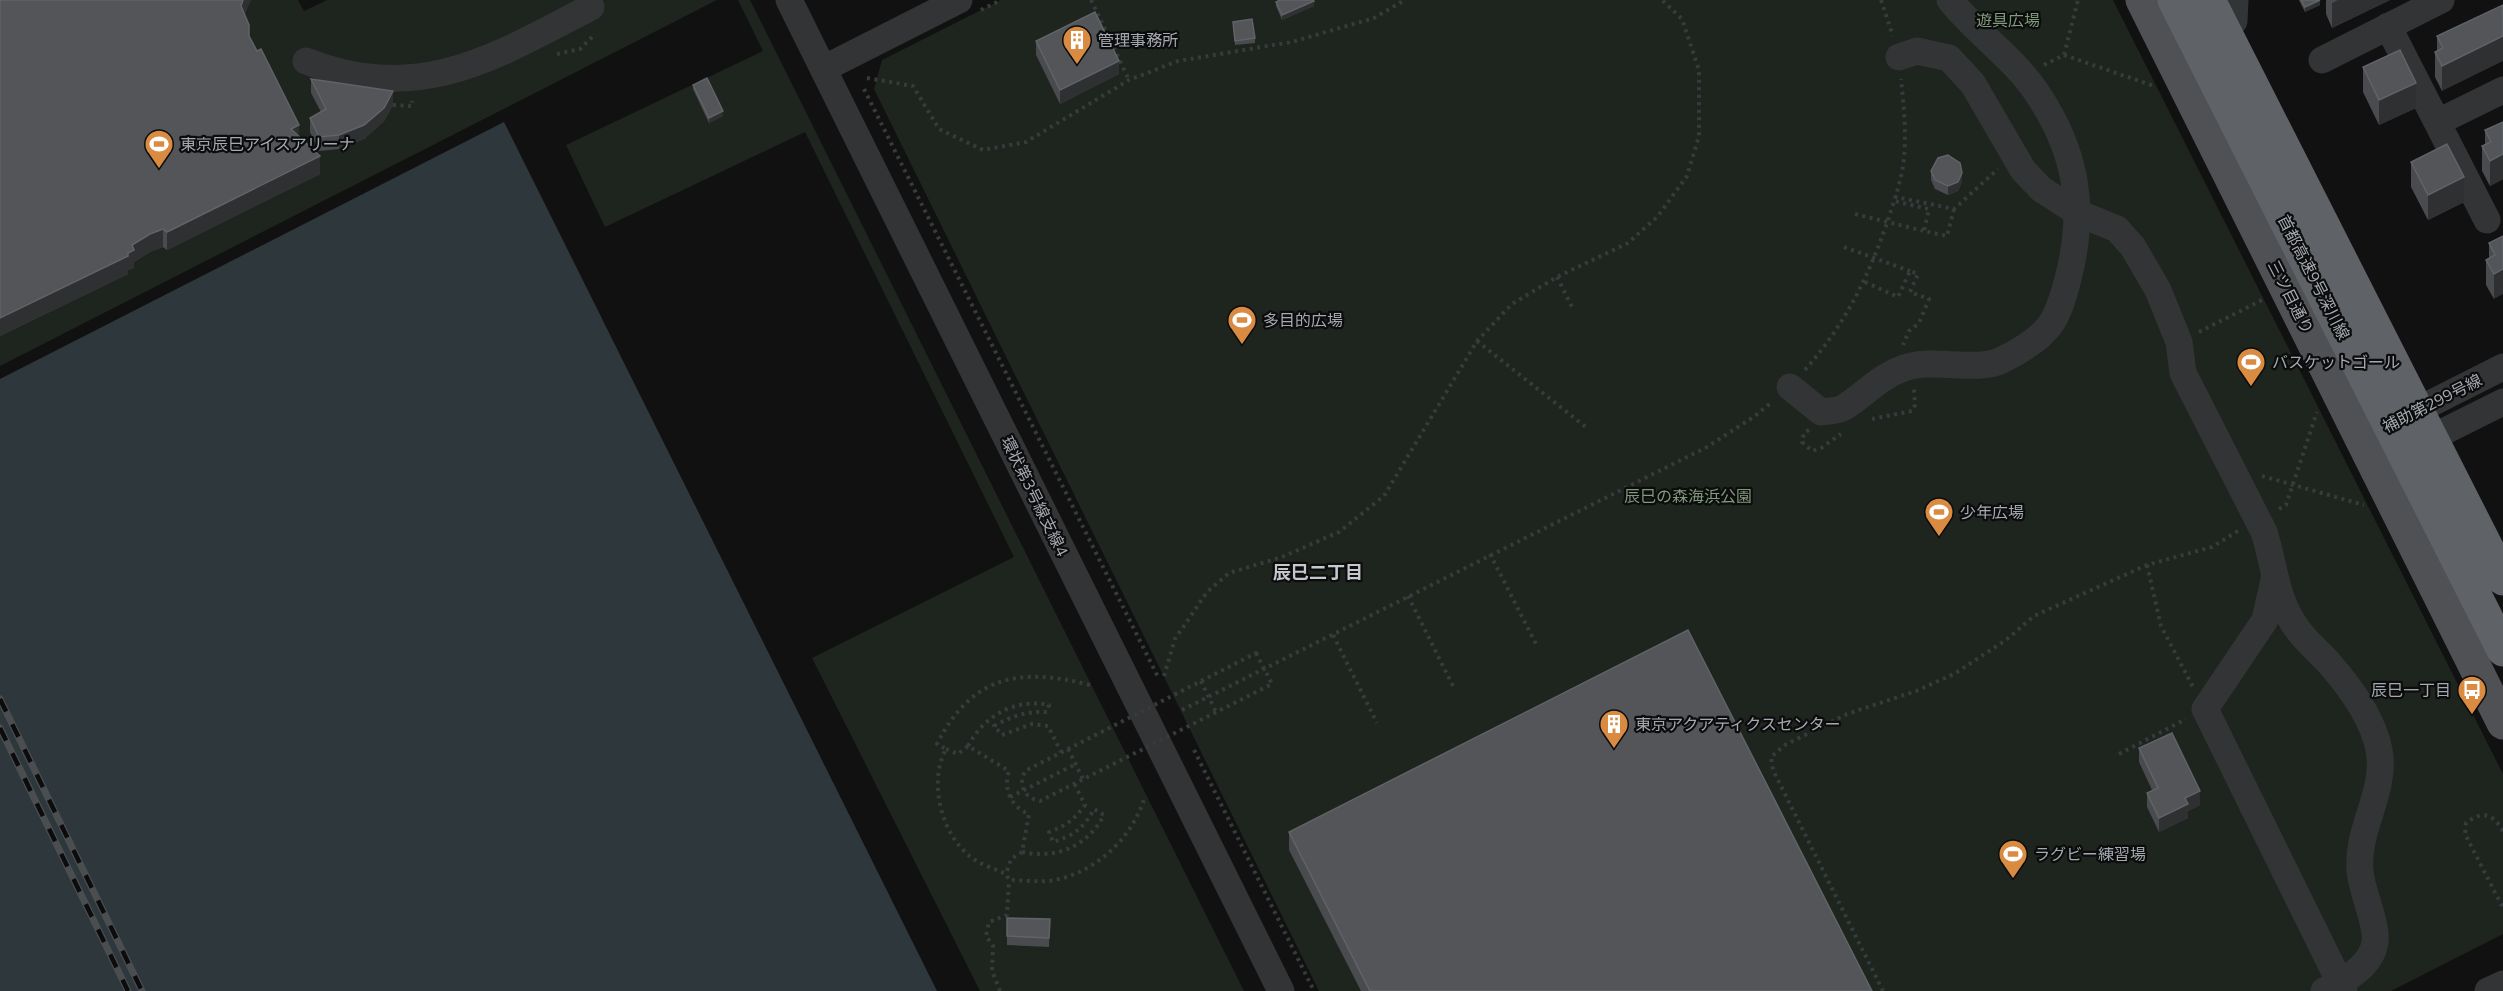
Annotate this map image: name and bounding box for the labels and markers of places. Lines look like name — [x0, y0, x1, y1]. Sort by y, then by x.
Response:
building icon: 管理事務所 — [1061, 24, 1093, 66]
place label: 管理事務所 — [1098, 30, 1178, 50]
sports icon: 東京辰巳アイスアリーナ — [143, 128, 175, 170]
place label: 東京辰巳アイスアリーナ — [180, 134, 355, 154]
sports icon: 多目的広場 — [1226, 304, 1258, 346]
place label: 多目的広場 — [1263, 310, 1343, 330]
sports icon: バスケットゴール — [2235, 346, 2267, 388]
place label: バスケットゴール — [2272, 352, 2400, 372]
sports icon: 少年広場 — [1923, 496, 1955, 538]
place label: 少年広場 — [1960, 502, 2024, 522]
bus stop icon: 辰巳一丁目 — [2456, 674, 2488, 716]
place label: 辰巳一丁目 — [2371, 680, 2451, 700]
building icon: 東京アクアティクスセンター — [1598, 708, 1630, 750]
place label: 東京アクアティクスセンター — [1635, 714, 1841, 734]
sports icon: ラグビー練習場 — [1997, 838, 2029, 880]
place label: ラグビー練習場 — [2034, 844, 2146, 864]

